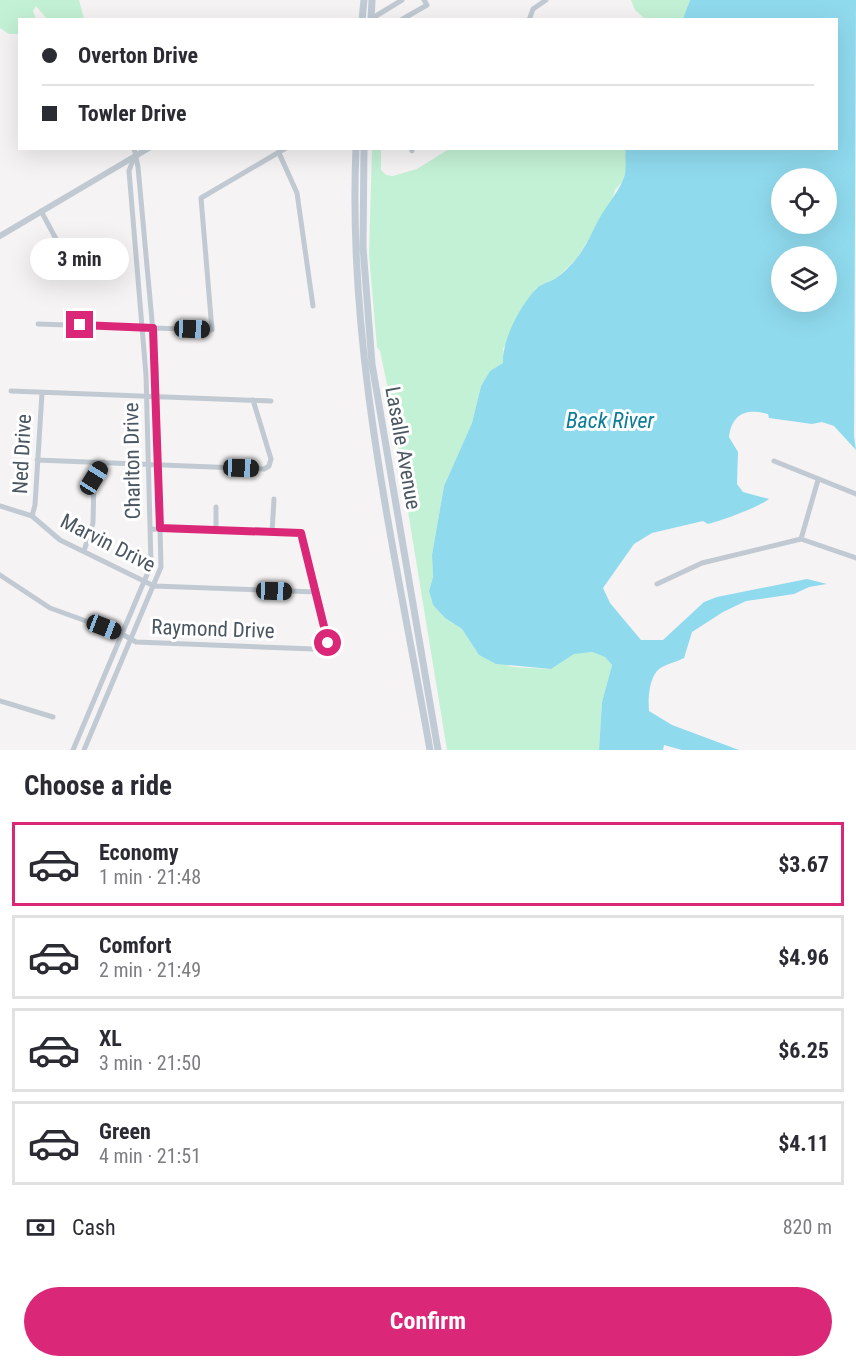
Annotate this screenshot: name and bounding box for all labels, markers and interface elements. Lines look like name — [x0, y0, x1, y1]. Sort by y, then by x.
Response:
text: Overton Drive — [78, 43, 198, 68]
text: Towler Drive — [78, 101, 187, 126]
map controls — [771, 168, 837, 312]
button: locate — [771, 168, 837, 234]
callout: 3 min — [31, 238, 130, 280]
button: layers — [771, 246, 837, 312]
text: 3 min — [57, 247, 102, 271]
route end — [66, 311, 93, 338]
car — [174, 319, 210, 339]
street label: Lasalle Avenue — [380, 385, 426, 512]
street label: Charlton Drive — [119, 402, 145, 520]
water label: Back River — [566, 408, 655, 433]
street label: Ned Drive — [8, 413, 36, 495]
car — [77, 458, 111, 498]
car — [223, 458, 259, 478]
street label: Marvin Drive — [57, 509, 160, 577]
car — [256, 581, 292, 601]
car — [84, 612, 124, 642]
street label: Raymond Drive — [151, 615, 275, 643]
route start — [314, 629, 341, 656]
text: Choose a ride — [24, 770, 172, 802]
icon: car — [27, 837, 81, 891]
text: Economy — [99, 840, 179, 865]
text: $3.67 — [778, 852, 829, 877]
text: 1 min · 21:48 — [99, 865, 201, 889]
icon: car — [27, 930, 81, 984]
text: Comfort — [99, 933, 172, 958]
text: $4.96 — [778, 945, 829, 970]
text: 2 min · 21:49 — [99, 958, 201, 982]
icon: car — [27, 1023, 81, 1077]
text: XL — [99, 1026, 122, 1051]
text: $6.25 — [778, 1038, 829, 1063]
text: 3 min · 21:50 — [99, 1051, 201, 1075]
icon: car — [27, 1116, 81, 1170]
text: Green — [99, 1119, 151, 1144]
text: $4.11 — [778, 1131, 829, 1156]
text: 4 min · 21:51 — [99, 1144, 201, 1168]
icon: cash — [24, 1211, 57, 1244]
text: Cash — [72, 1215, 116, 1240]
text: 820 m — [783, 1215, 832, 1239]
button: Confirm — [24, 1287, 832, 1356]

